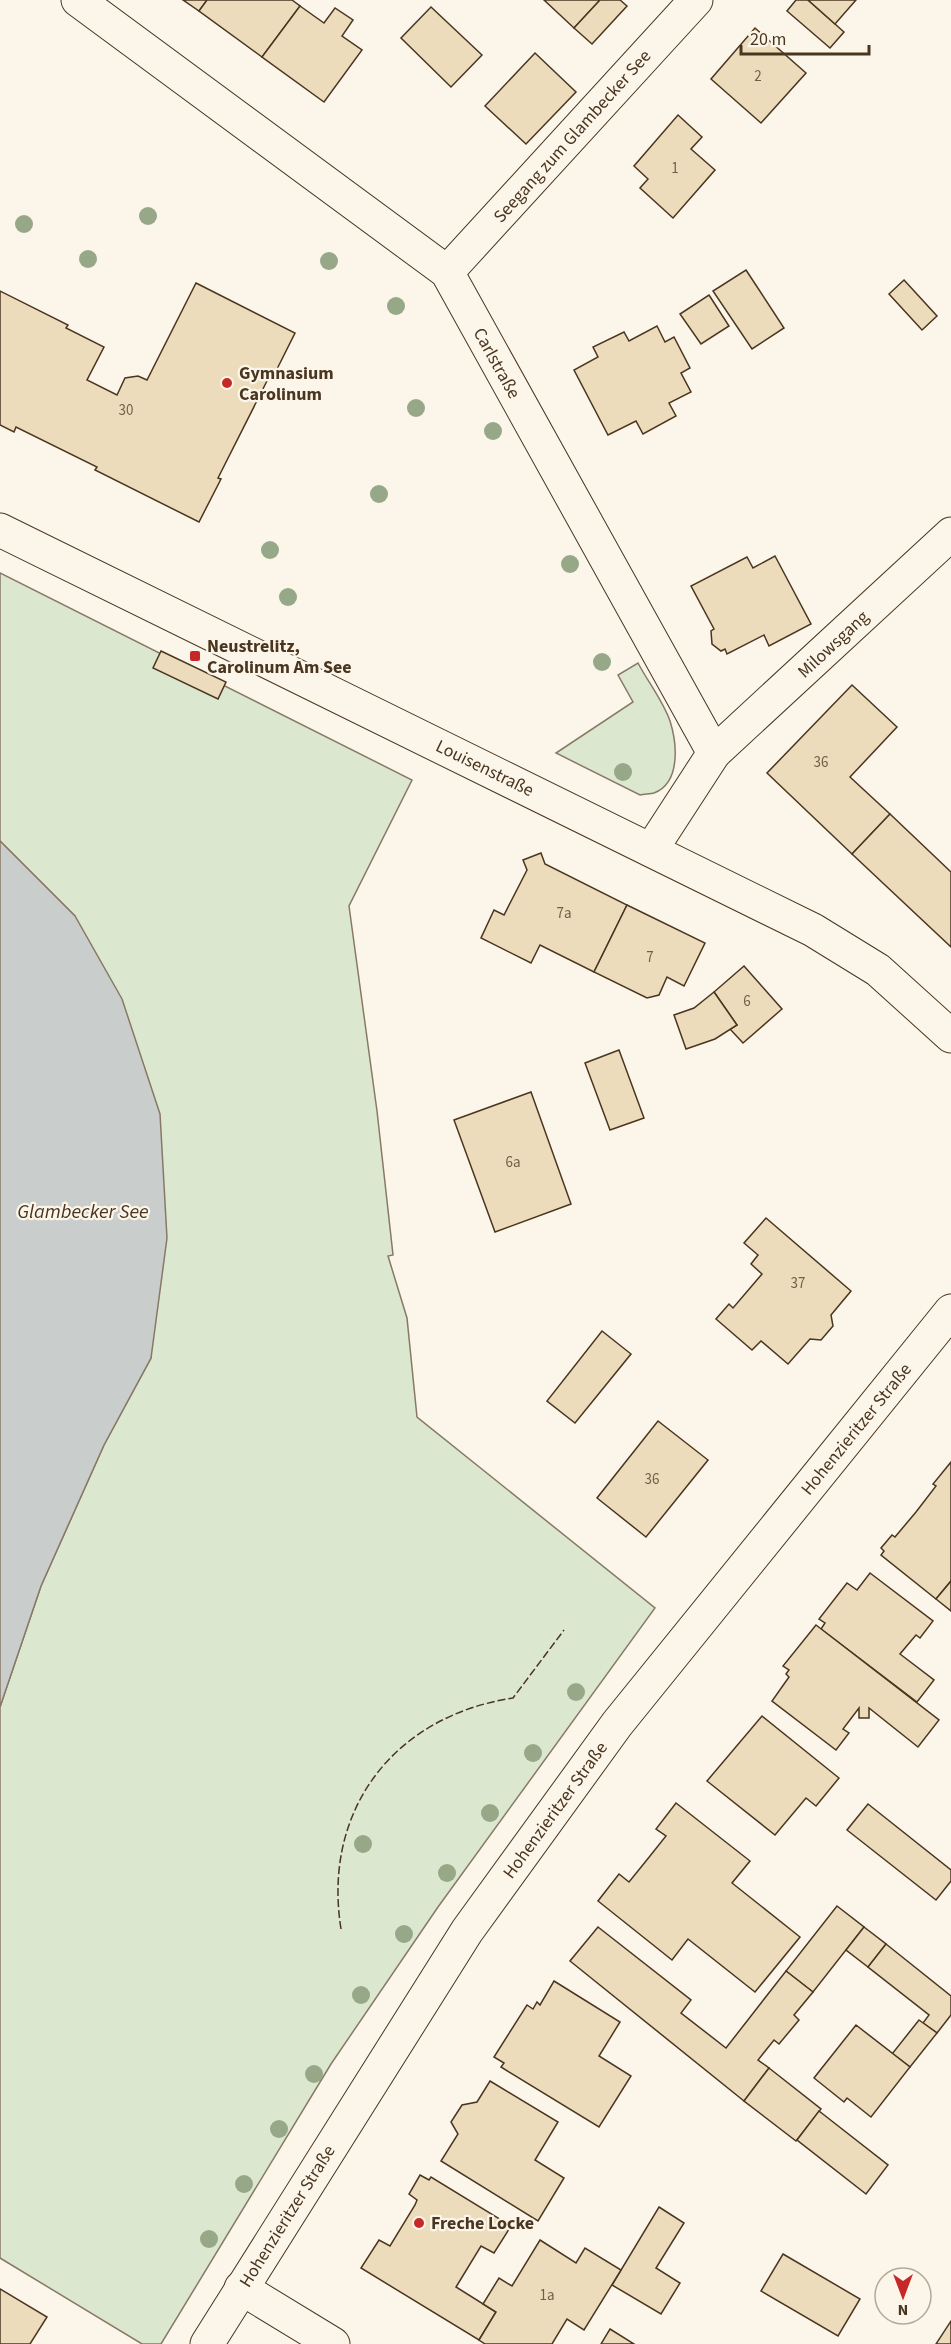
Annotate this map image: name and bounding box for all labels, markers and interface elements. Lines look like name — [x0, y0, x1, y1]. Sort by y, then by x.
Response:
scale bar — [741, 18, 868, 56]
text: 20 m — [750, 27, 786, 52]
street label: Seegang zum Glambecker See — [488, 44, 657, 228]
house number: 2 — [754, 66, 762, 87]
house number: 1 — [671, 158, 679, 179]
street label: Carlstraße — [467, 323, 526, 403]
place label: Gymnasium Carolinum — [239, 361, 334, 407]
marker: Gymnasium Carolinum — [220, 376, 234, 390]
house number: 30 — [119, 400, 133, 421]
street label: Milowsgang — [792, 605, 874, 684]
place label: Neustrelitz, Carolinum Am See — [207, 634, 352, 680]
marker: Neustrelitz, Carolinum Am See — [188, 649, 202, 663]
street label: Louisenstraße — [432, 734, 538, 803]
house number: 36 — [814, 752, 828, 773]
house number: 7a — [556, 903, 572, 924]
house number: 7 — [646, 947, 654, 968]
house number: 6 — [743, 991, 751, 1012]
house number: 6a — [505, 1152, 521, 1173]
water label: Glambecker See — [17, 1198, 149, 1226]
house number: 37 — [791, 1273, 805, 1294]
street label: Hohenzieritzer Straße — [795, 1358, 918, 1501]
house number: 36 — [645, 1469, 659, 1490]
street label: Hohenzieritzer Straße — [497, 1737, 614, 1884]
street label: Hohenzieritzer Straße — [233, 2140, 341, 2292]
place label: Freche Locke — [431, 2211, 534, 2236]
marker: Freche Locke — [412, 2216, 426, 2230]
north arrow — [873, 2266, 933, 2326]
house number: 1a — [539, 2285, 555, 2306]
text: N — [898, 2299, 908, 2321]

